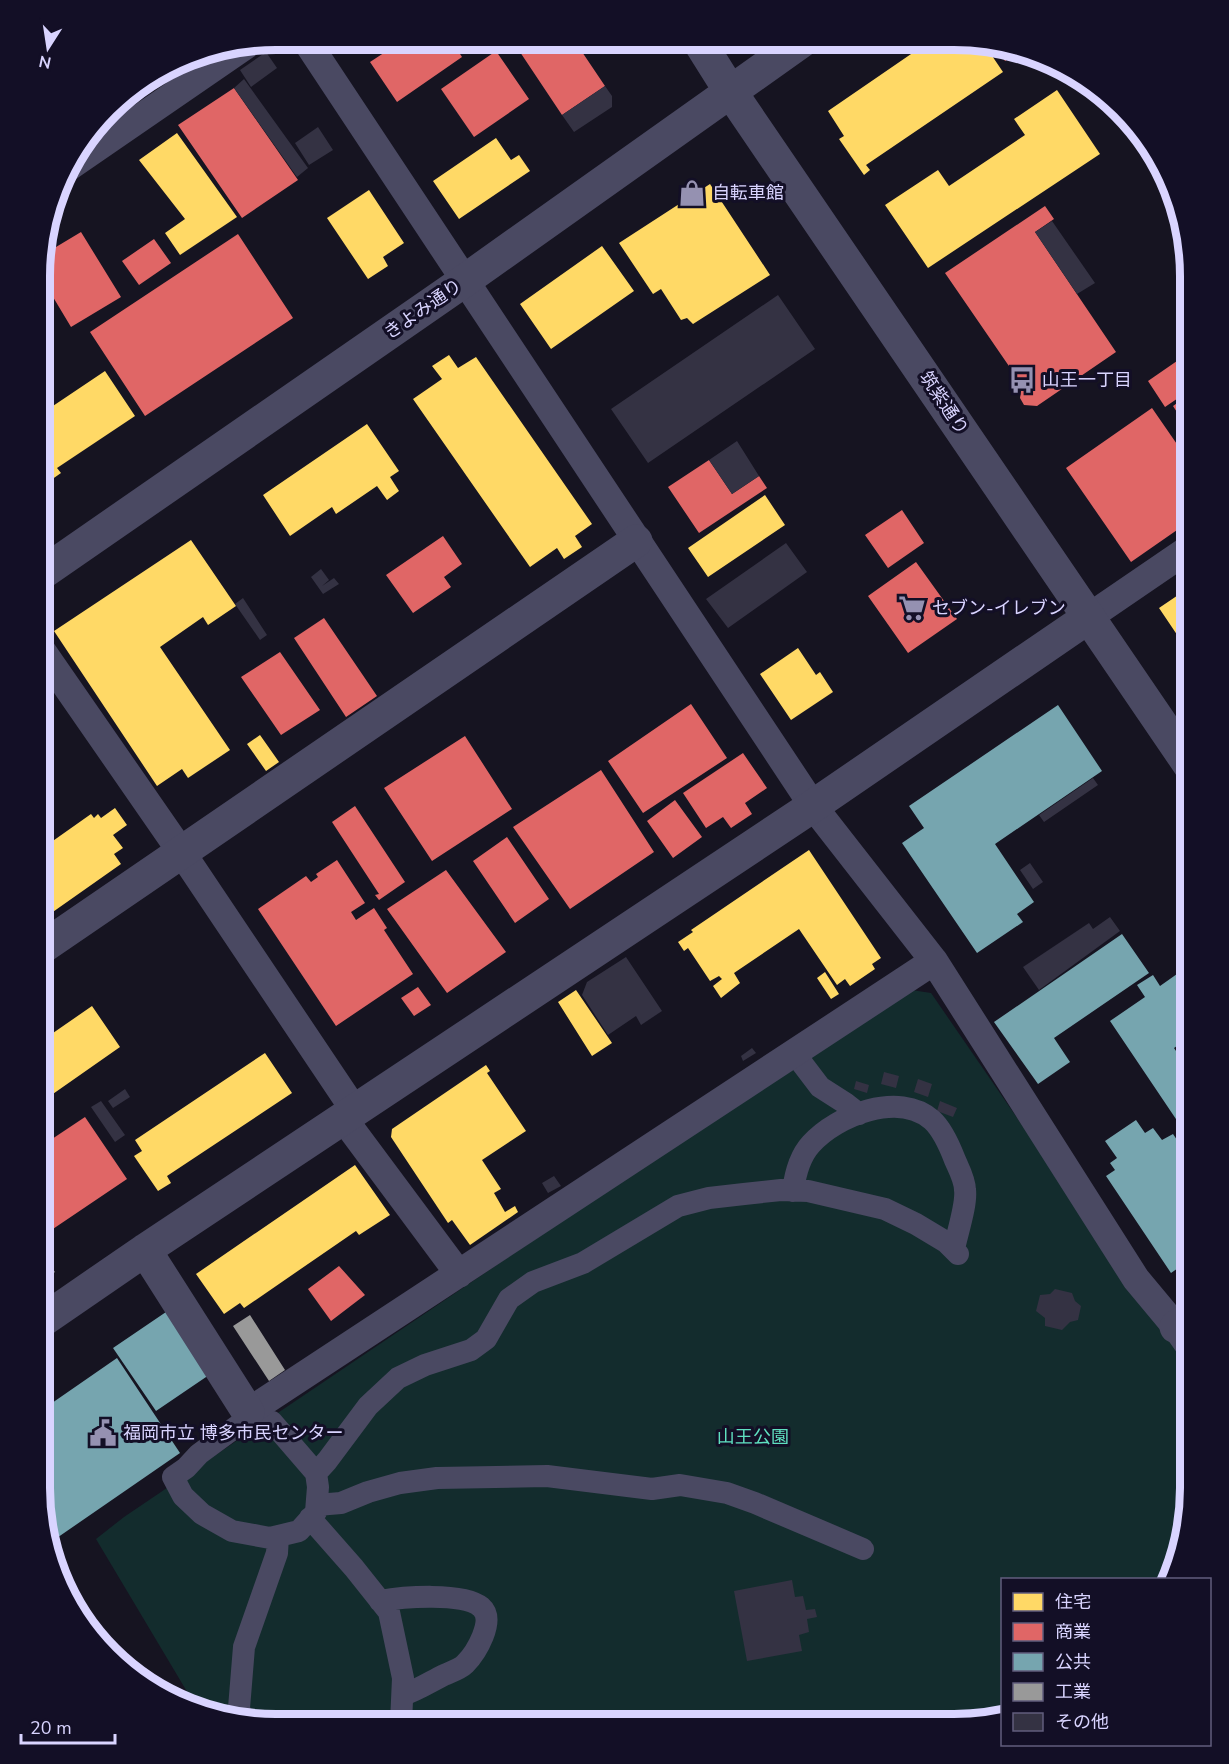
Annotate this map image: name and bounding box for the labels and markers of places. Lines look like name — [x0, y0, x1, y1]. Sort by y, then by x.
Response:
shop icon: 自転車館 — [677, 178, 707, 208]
place label: 自転車館 — [712, 181, 784, 205]
bus stop icon: 山王一丁目 — [1007, 365, 1037, 395]
place label: 山王一丁目 — [1042, 368, 1132, 392]
supermarket icon: セブン-イレブン — [897, 593, 927, 623]
place label: セブン-イレブン — [932, 596, 1066, 620]
public building icon: 福岡市立 博多市民センター — [88, 1418, 118, 1448]
place label: 福岡市立 博多市民センター — [123, 1421, 344, 1445]

